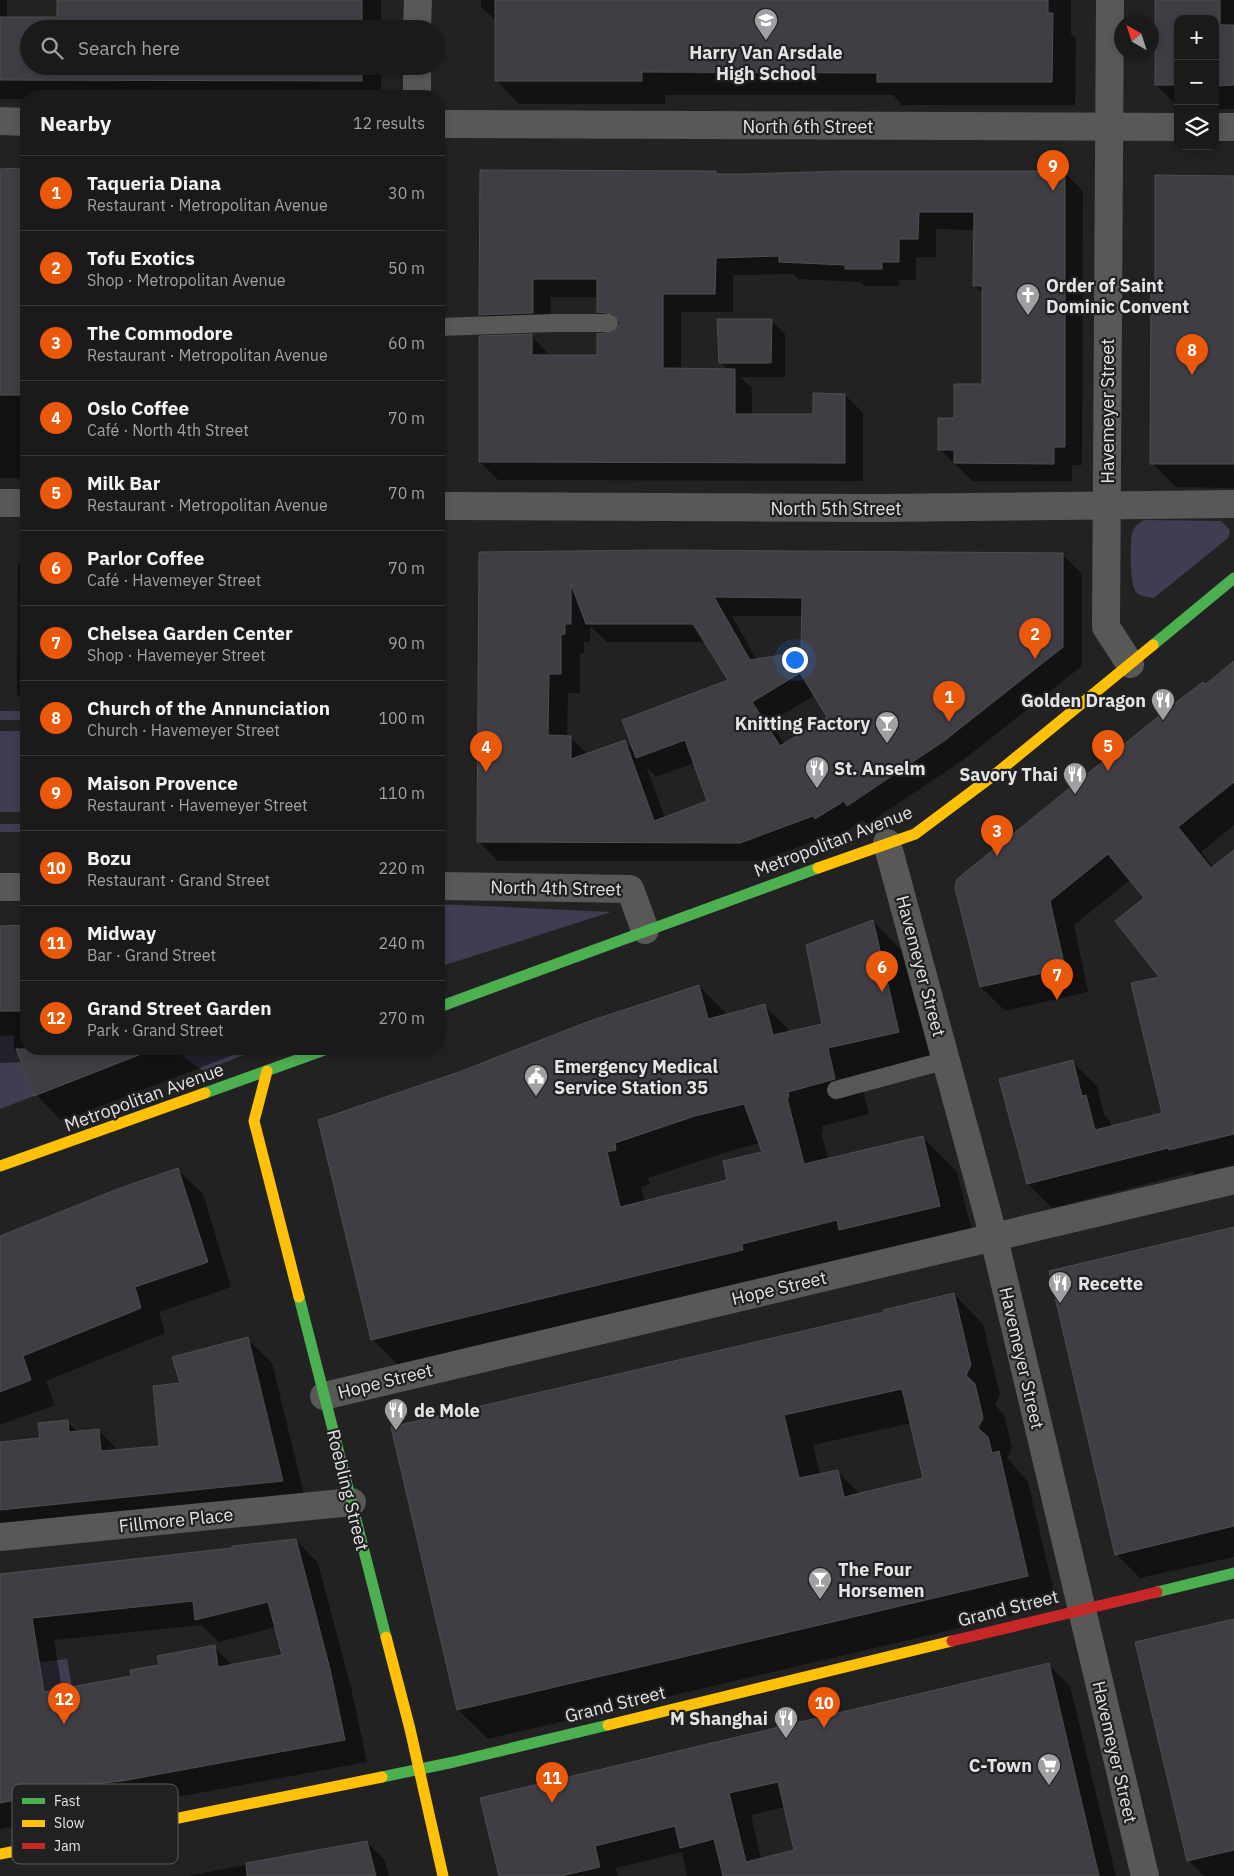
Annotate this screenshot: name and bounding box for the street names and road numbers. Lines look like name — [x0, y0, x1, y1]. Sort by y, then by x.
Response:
street label: North 6th Street — [742, 115, 874, 138]
street label: Havemeyer Street — [1096, 338, 1119, 484]
street label: North 5th Street — [770, 497, 902, 520]
street label: Metropolitan Avenue — [751, 800, 916, 882]
street label: North 4th Street — [490, 875, 622, 901]
street label: Havemeyer Street — [891, 893, 951, 1039]
street label: Metropolitan Avenue — [61, 1057, 227, 1137]
street label: Hope Street — [729, 1266, 829, 1310]
street label: Havemeyer Street — [994, 1285, 1050, 1431]
street label: Hope Street — [335, 1358, 435, 1404]
street label: Roebling Street — [322, 1427, 374, 1553]
street label: Fillmore Place — [118, 1503, 234, 1537]
street label: Grand Street — [955, 1584, 1061, 1632]
street label: Havemeyer Street — [1087, 1679, 1143, 1825]
street label: Grand Street — [562, 1680, 668, 1728]

